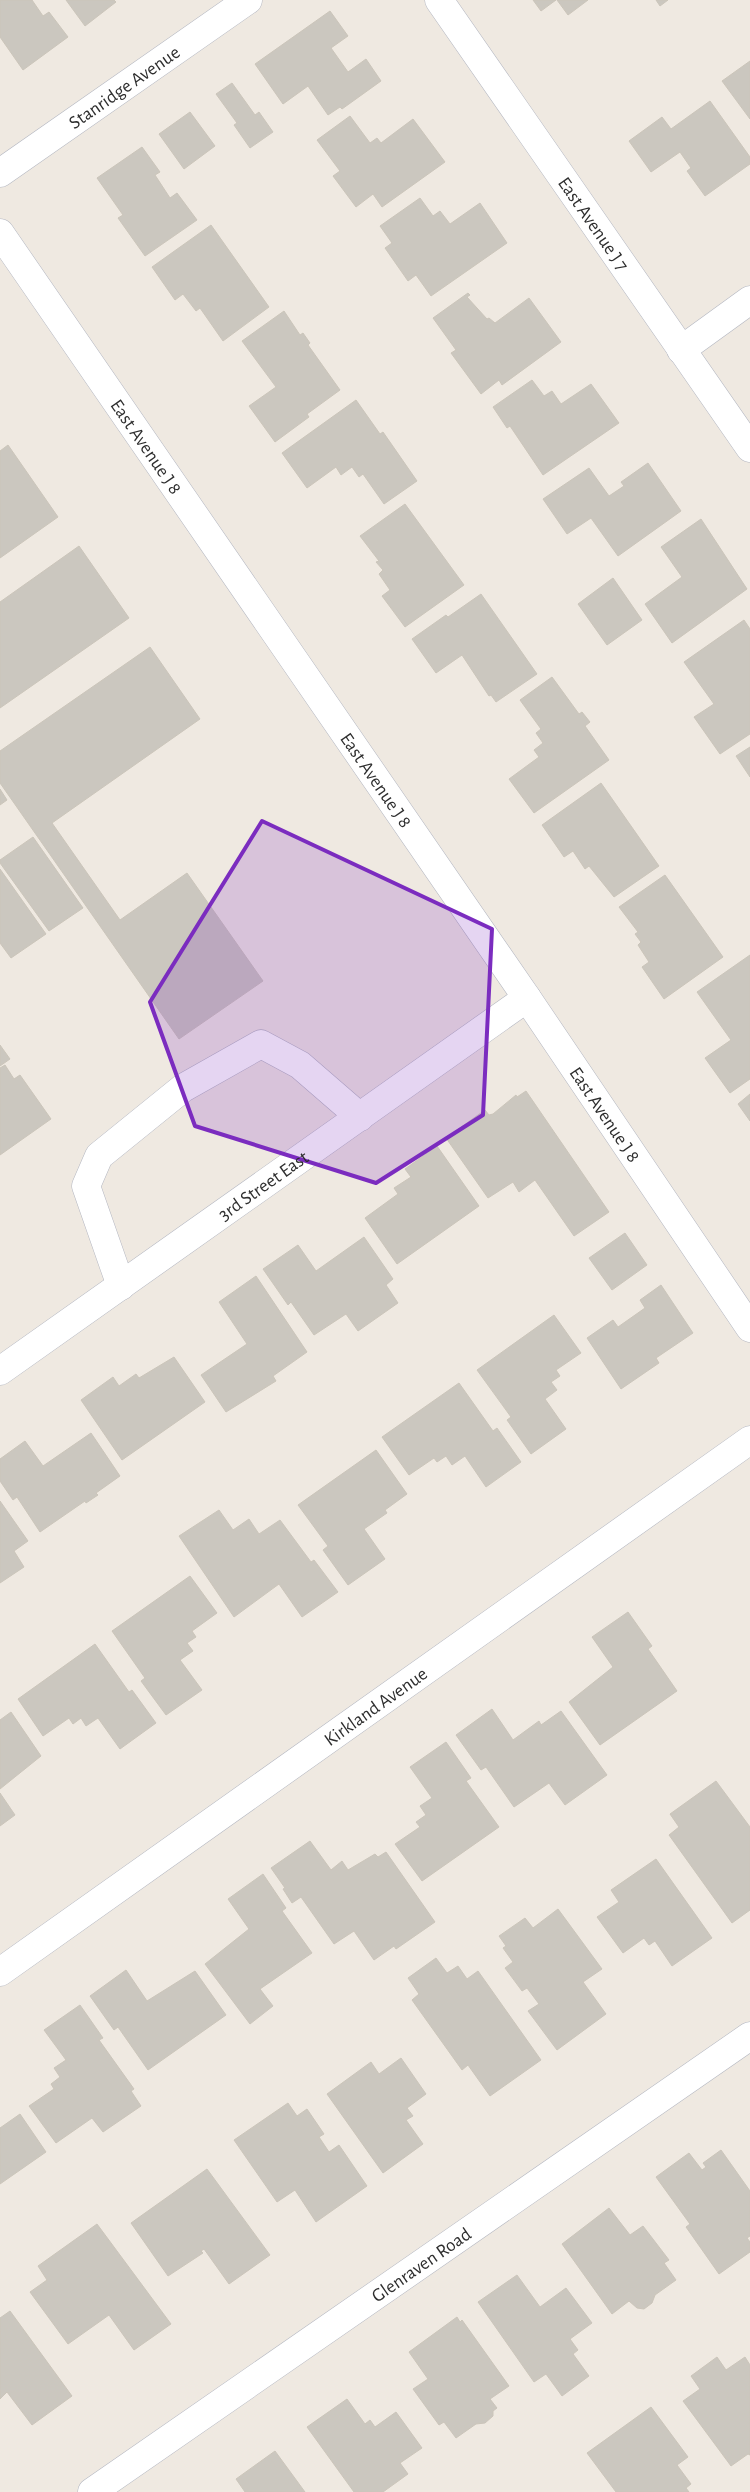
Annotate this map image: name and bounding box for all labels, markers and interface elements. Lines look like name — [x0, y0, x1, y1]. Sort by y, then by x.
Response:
street label: Stanridge Avenue — [66, 43, 184, 133]
street label: East Avenue J 7 — [554, 174, 632, 275]
street label: East Avenue J 8 — [107, 396, 185, 498]
street label: East Avenue J 8 — [336, 730, 415, 832]
street label: East Avenue J 8 — [565, 1064, 643, 1166]
street label: 3rd Street East — [215, 1148, 312, 1224]
street label: Kirkland Avenue — [321, 1664, 431, 1750]
street label: Glenraven Road — [368, 2224, 475, 2306]

